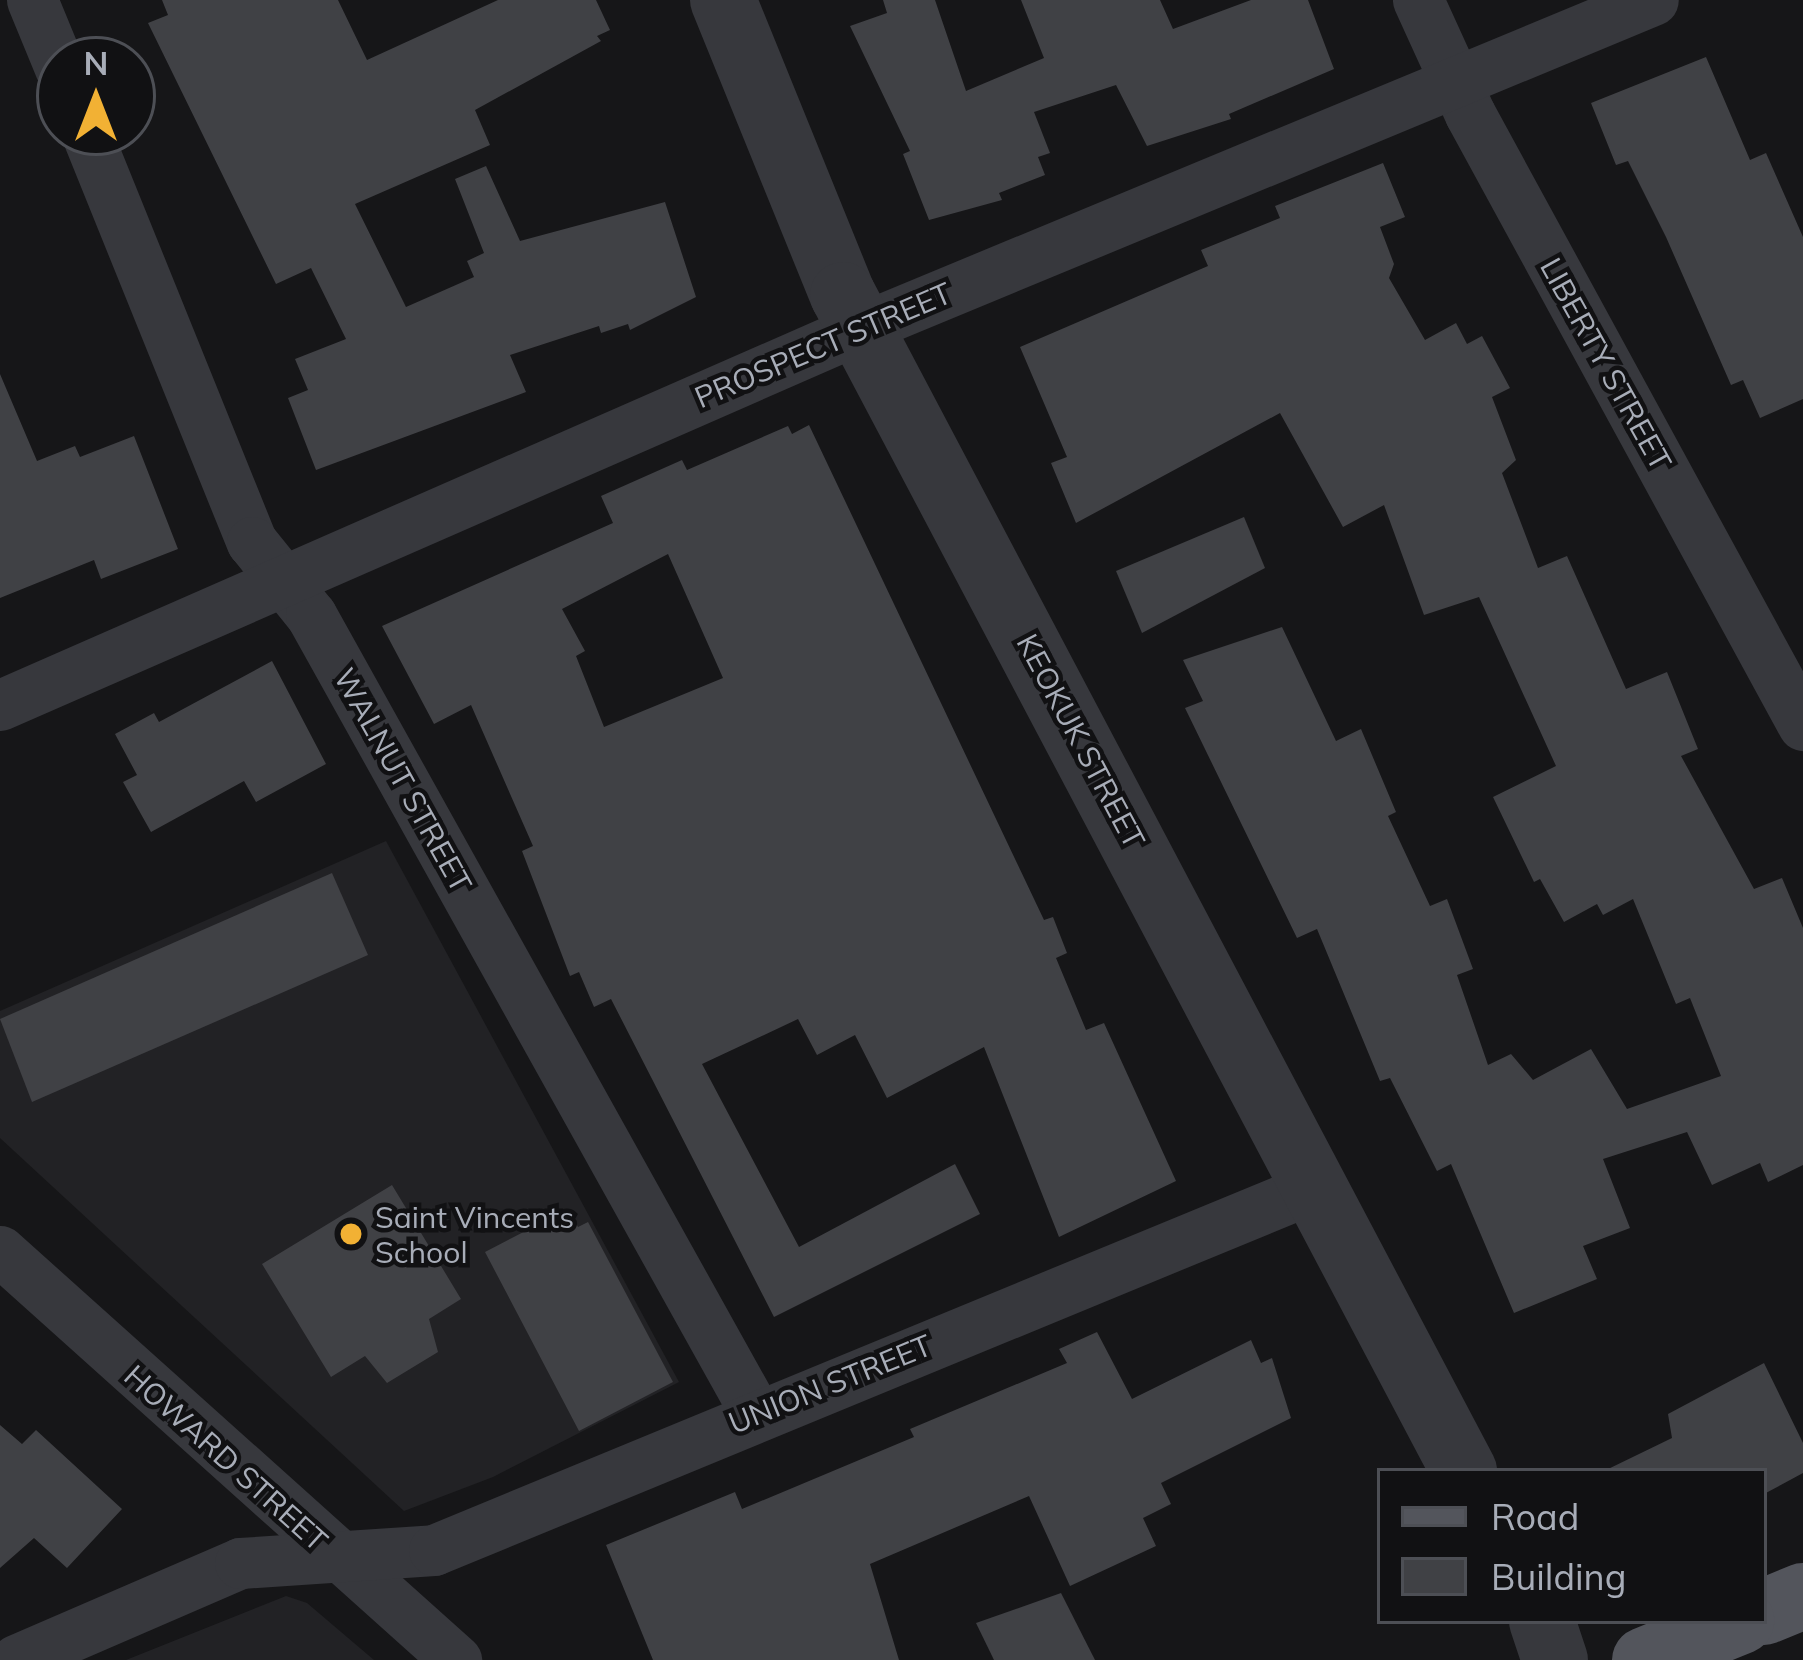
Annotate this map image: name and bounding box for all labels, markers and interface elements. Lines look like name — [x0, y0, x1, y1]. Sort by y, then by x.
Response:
north arrow — [36, 36, 156, 156]
text: N — [84, 42, 108, 83]
street label: LIBERTY STREET — [1533, 252, 1679, 476]
street label: PROSPECT STREET — [689, 275, 957, 415]
street label: KEOKUK STREET — [1009, 628, 1153, 854]
street label: WALNUT STREET — [327, 662, 479, 898]
place label: Saint Vincents School — [375, 1199, 574, 1270]
marker: Saint Vincents School — [338, 1221, 364, 1247]
street label: UNION STREET — [723, 1327, 937, 1441]
street label: HOWARD STREET — [117, 1357, 335, 1559]
legend — [1377, 1468, 1767, 1624]
text: Road — [1491, 1494, 1579, 1539]
text: Building — [1491, 1554, 1626, 1599]

